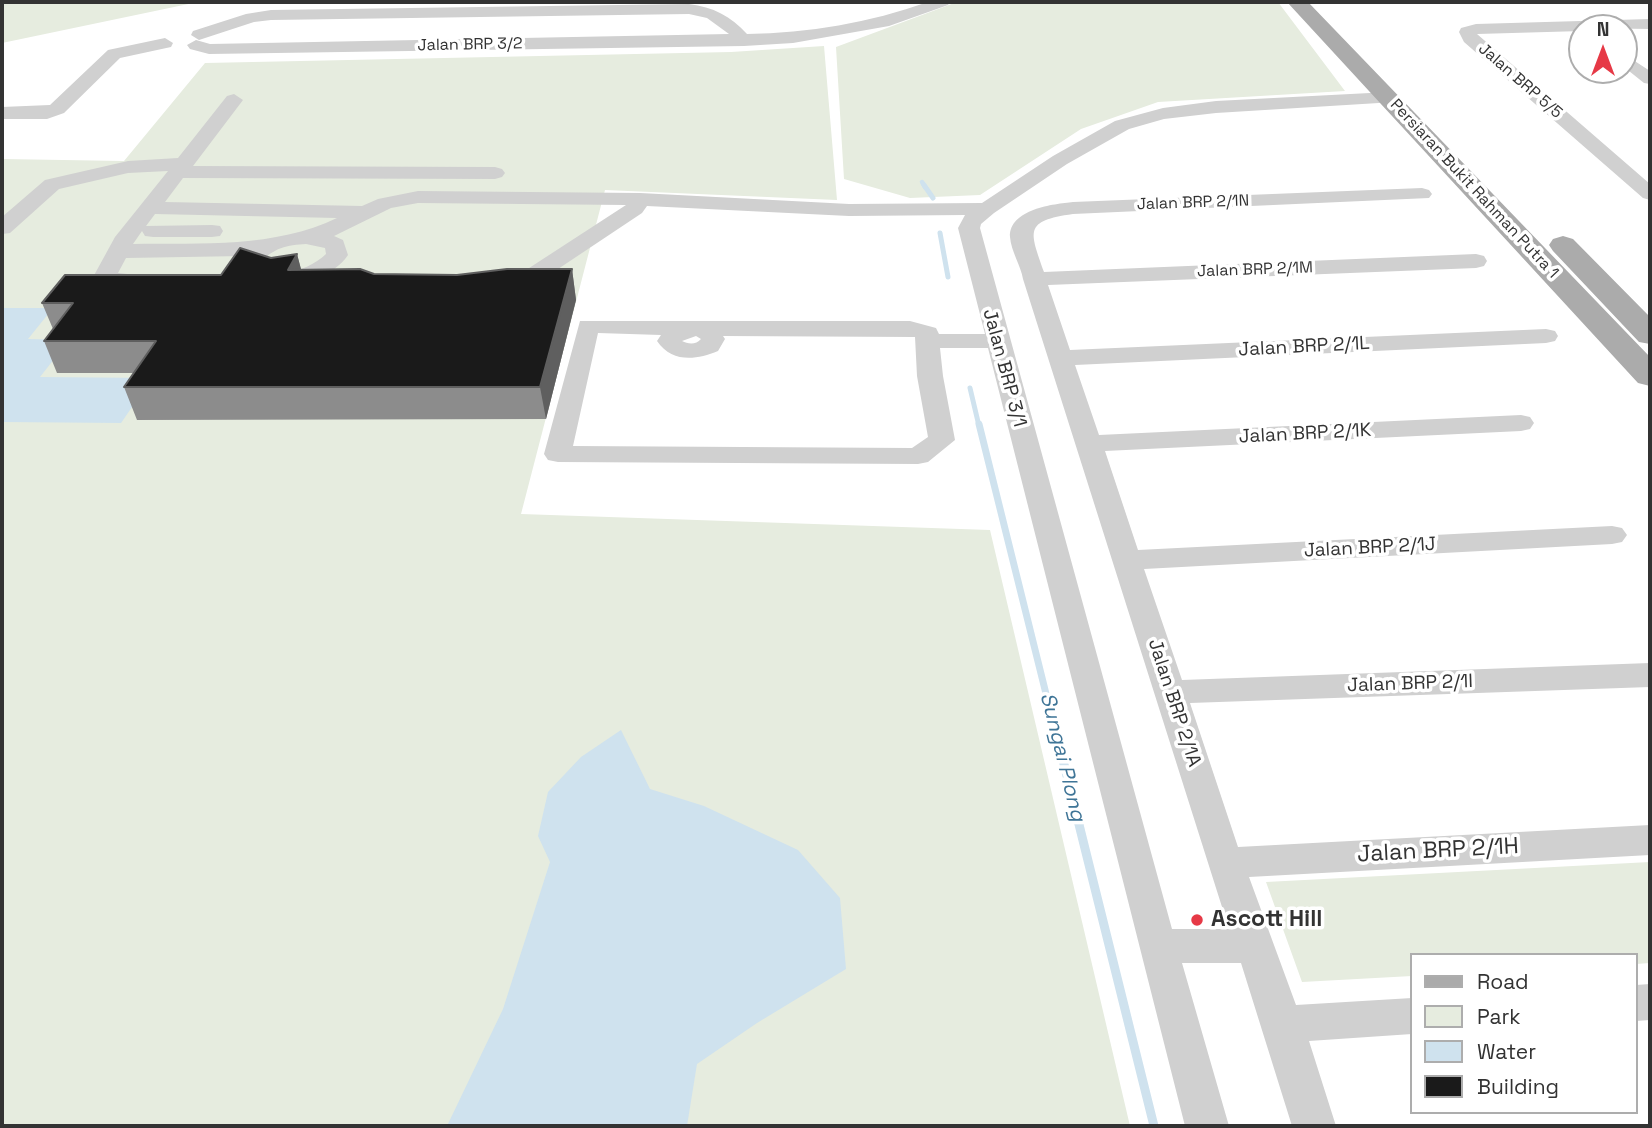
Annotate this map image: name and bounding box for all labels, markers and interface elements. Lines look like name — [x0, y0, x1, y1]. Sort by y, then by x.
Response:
north arrow — [1568, 14, 1638, 84]
text: N — [1597, 17, 1609, 42]
street label: Jalan BRP 3/2 — [417, 34, 523, 56]
street label: Jalan BRP 5/5 — [1474, 39, 1566, 123]
street label: Persiaran Bukit Rahman Putra 1 — [1386, 95, 1562, 283]
street label: Jalan BRP 2/1N — [1136, 191, 1250, 215]
street label: Jalan BRP 2/1M — [1197, 258, 1313, 282]
street label: Jalan BRP 3/1 — [977, 307, 1031, 429]
street label: Jalan BRP 2/1L — [1238, 332, 1370, 362]
street label: Jalan BRP 2/1K — [1238, 419, 1372, 449]
street label: Jalan BRP 2/1J — [1303, 533, 1437, 563]
street label: Jalan BRP 2/1A — [1143, 636, 1205, 770]
street label: Jalan BRP 2/1I — [1347, 670, 1473, 698]
water label: Sungai Plong — [1034, 690, 1090, 824]
street label: Jalan BRP 2/1H — [1357, 833, 1519, 869]
place label: Ascott Hill — [1211, 906, 1322, 934]
marker: Ascott Hill — [1189, 912, 1205, 928]
legend — [1410, 953, 1638, 1114]
text: Road — [1477, 968, 1529, 995]
text: Park — [1477, 1003, 1521, 1030]
text: Water — [1477, 1038, 1536, 1065]
text: Building — [1477, 1073, 1559, 1100]

